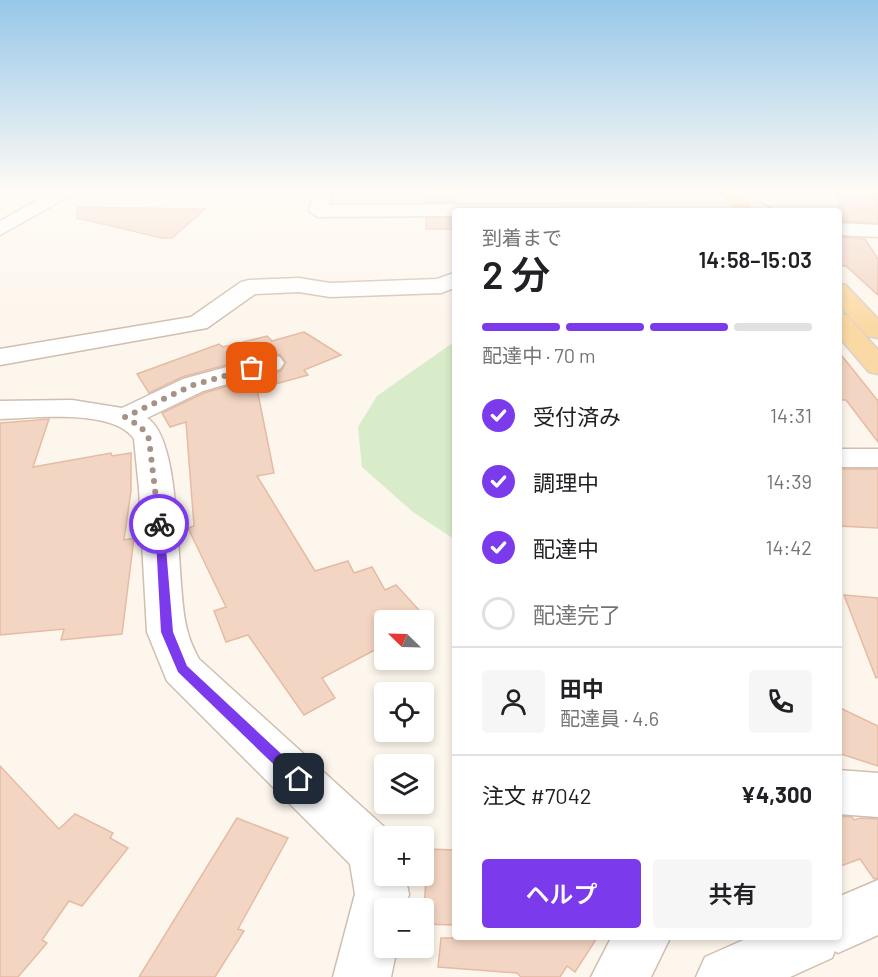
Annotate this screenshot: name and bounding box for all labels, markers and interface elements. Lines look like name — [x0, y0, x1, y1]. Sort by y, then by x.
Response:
text: 到着まで — [482, 225, 562, 249]
text: 14:58–15:03 — [698, 246, 812, 272]
text: 2 分 — [482, 250, 550, 297]
pin — [226, 342, 277, 393]
text: 配達中 · 70 m — [482, 343, 596, 367]
icon: bag — [235, 351, 268, 384]
icon: check — [482, 399, 515, 432]
text: 受付済み — [533, 403, 621, 429]
text: 14:31 — [770, 403, 812, 427]
icon: check — [482, 465, 515, 498]
text: 調理中 — [533, 469, 599, 495]
text: 14:39 — [766, 469, 812, 493]
courier — [129, 494, 189, 554]
icon: bike — [143, 508, 176, 541]
icon: check — [482, 531, 515, 564]
text: 配達中 — [533, 535, 599, 561]
text: 14:42 — [765, 535, 812, 559]
text: 配達完了 — [533, 601, 621, 627]
north arrow — [374, 610, 434, 670]
map controls — [374, 610, 434, 958]
button: person — [482, 670, 545, 733]
button: phone — [749, 670, 812, 733]
text: 田中 — [560, 675, 604, 701]
button: locate — [374, 682, 434, 742]
text: 配達員 · 4.6 — [560, 706, 659, 730]
pin — [273, 753, 324, 804]
button: layers — [374, 754, 434, 814]
icon: home — [282, 762, 315, 795]
text: ¥4,300 — [741, 781, 812, 807]
text: 注文 #7042 — [482, 782, 592, 808]
button: + — [374, 826, 434, 886]
button: ヘルプ — [482, 859, 641, 928]
button: 共有 — [653, 859, 812, 928]
button: − — [374, 898, 434, 958]

